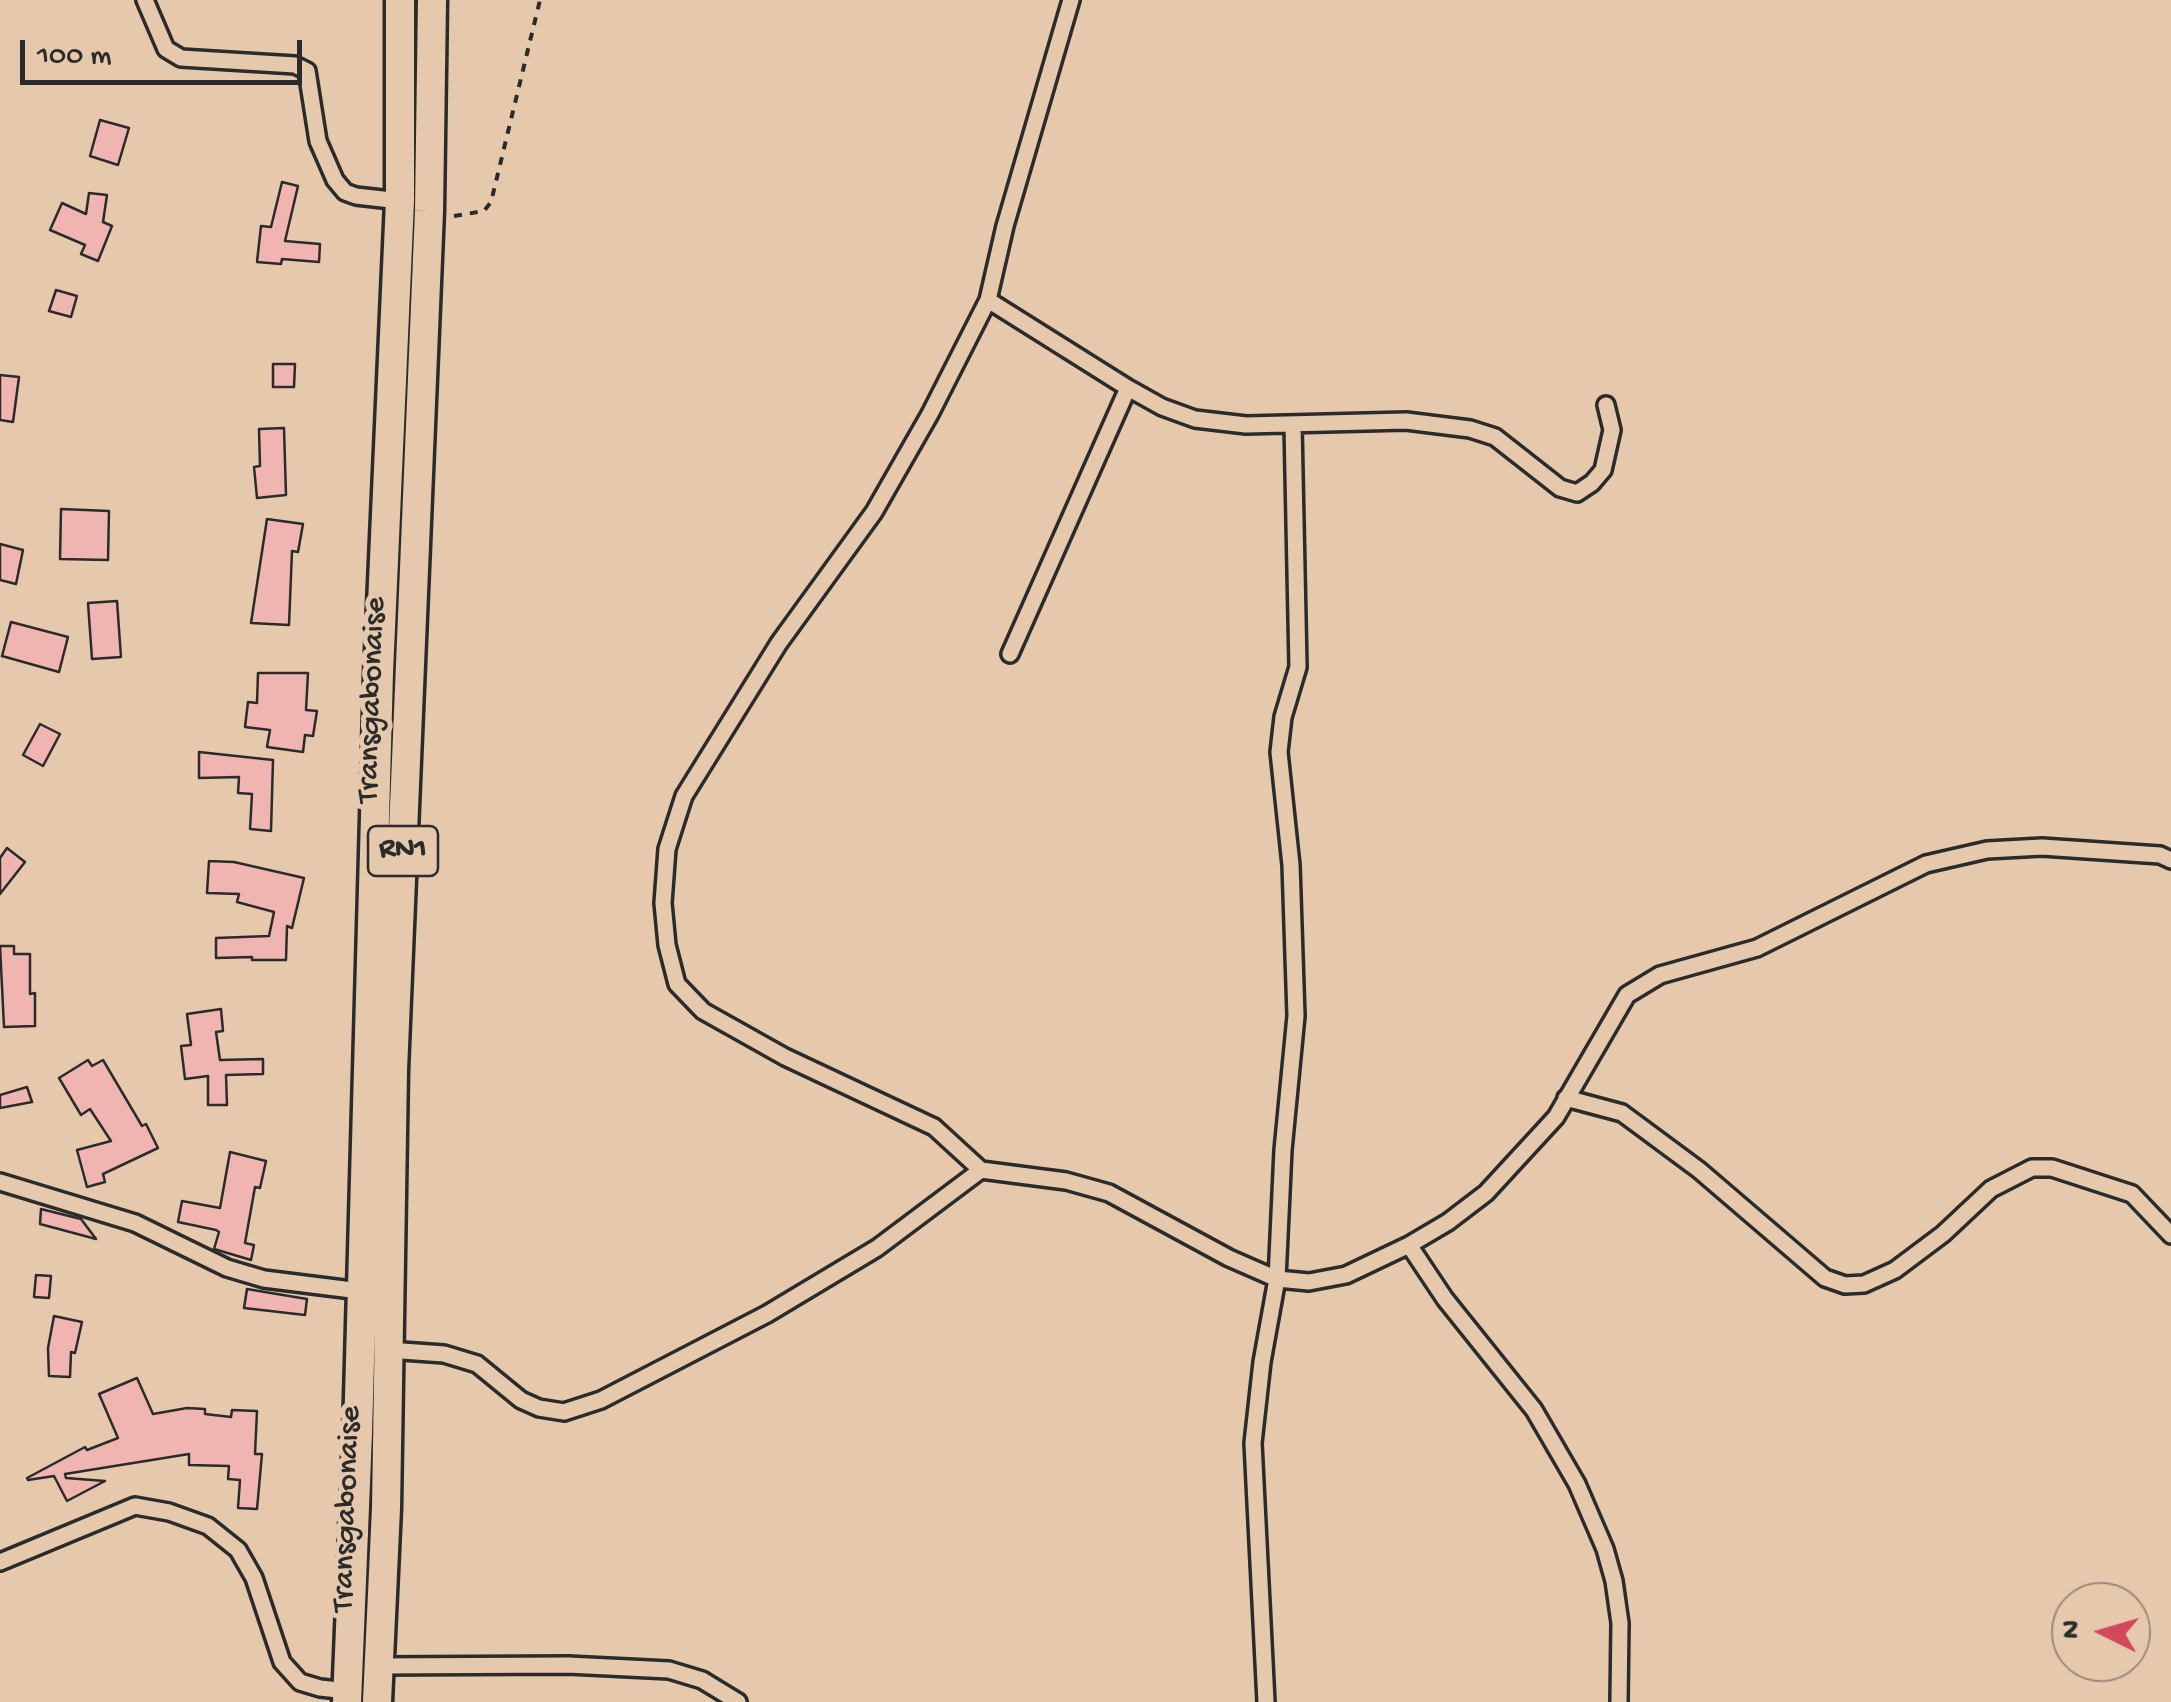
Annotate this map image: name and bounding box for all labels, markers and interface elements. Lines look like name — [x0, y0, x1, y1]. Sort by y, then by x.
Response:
scale bar — [25, 20, 308, 82]
text: 100 m — [37, 40, 112, 75]
street label: Transgabonaise — [351, 596, 397, 804]
road number: RN1 — [368, 826, 438, 876]
street label: Transgabonaise — [326, 1405, 372, 1613]
north arrow — [2051, 1582, 2151, 1682]
text: N — [2055, 1619, 2090, 1640]

